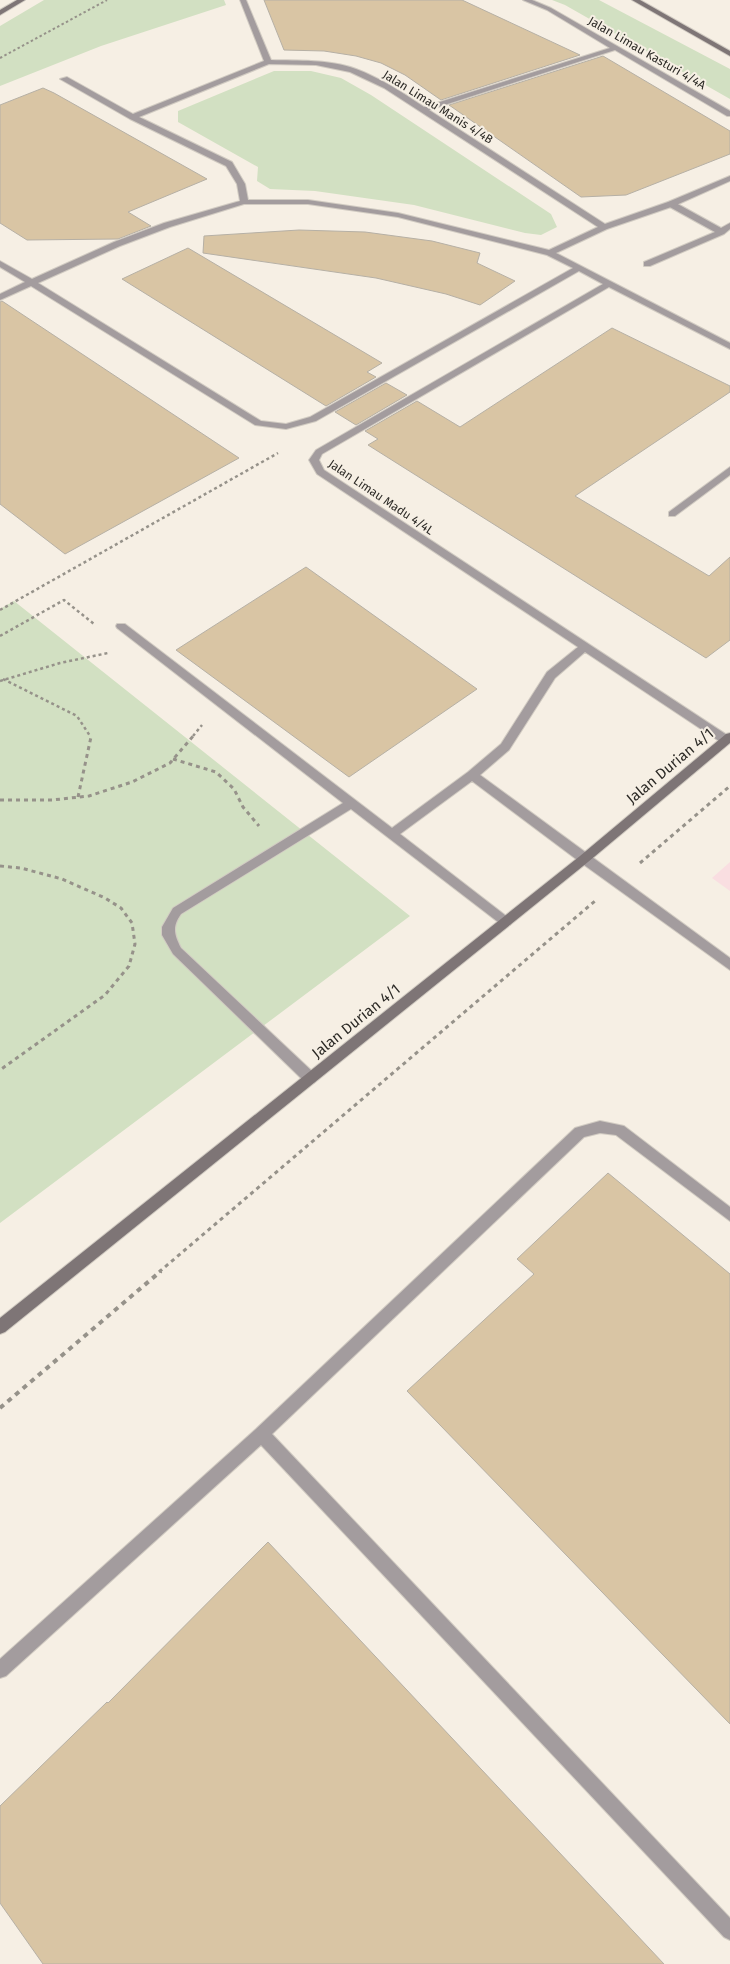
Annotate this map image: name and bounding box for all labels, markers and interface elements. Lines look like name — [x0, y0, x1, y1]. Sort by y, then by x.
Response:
street label: Jalan Limau Kasturi 4/4A — [586, 14, 708, 92]
street label: Jalan Limau Manis 4/4B — [380, 67, 496, 147]
street label: Jalan Limau Madu 4/4L — [326, 457, 436, 537]
street label: Jalan Durian 4/1 — [623, 724, 717, 808]
street label: Jalan Durian 4/1 — [308, 980, 404, 1062]

